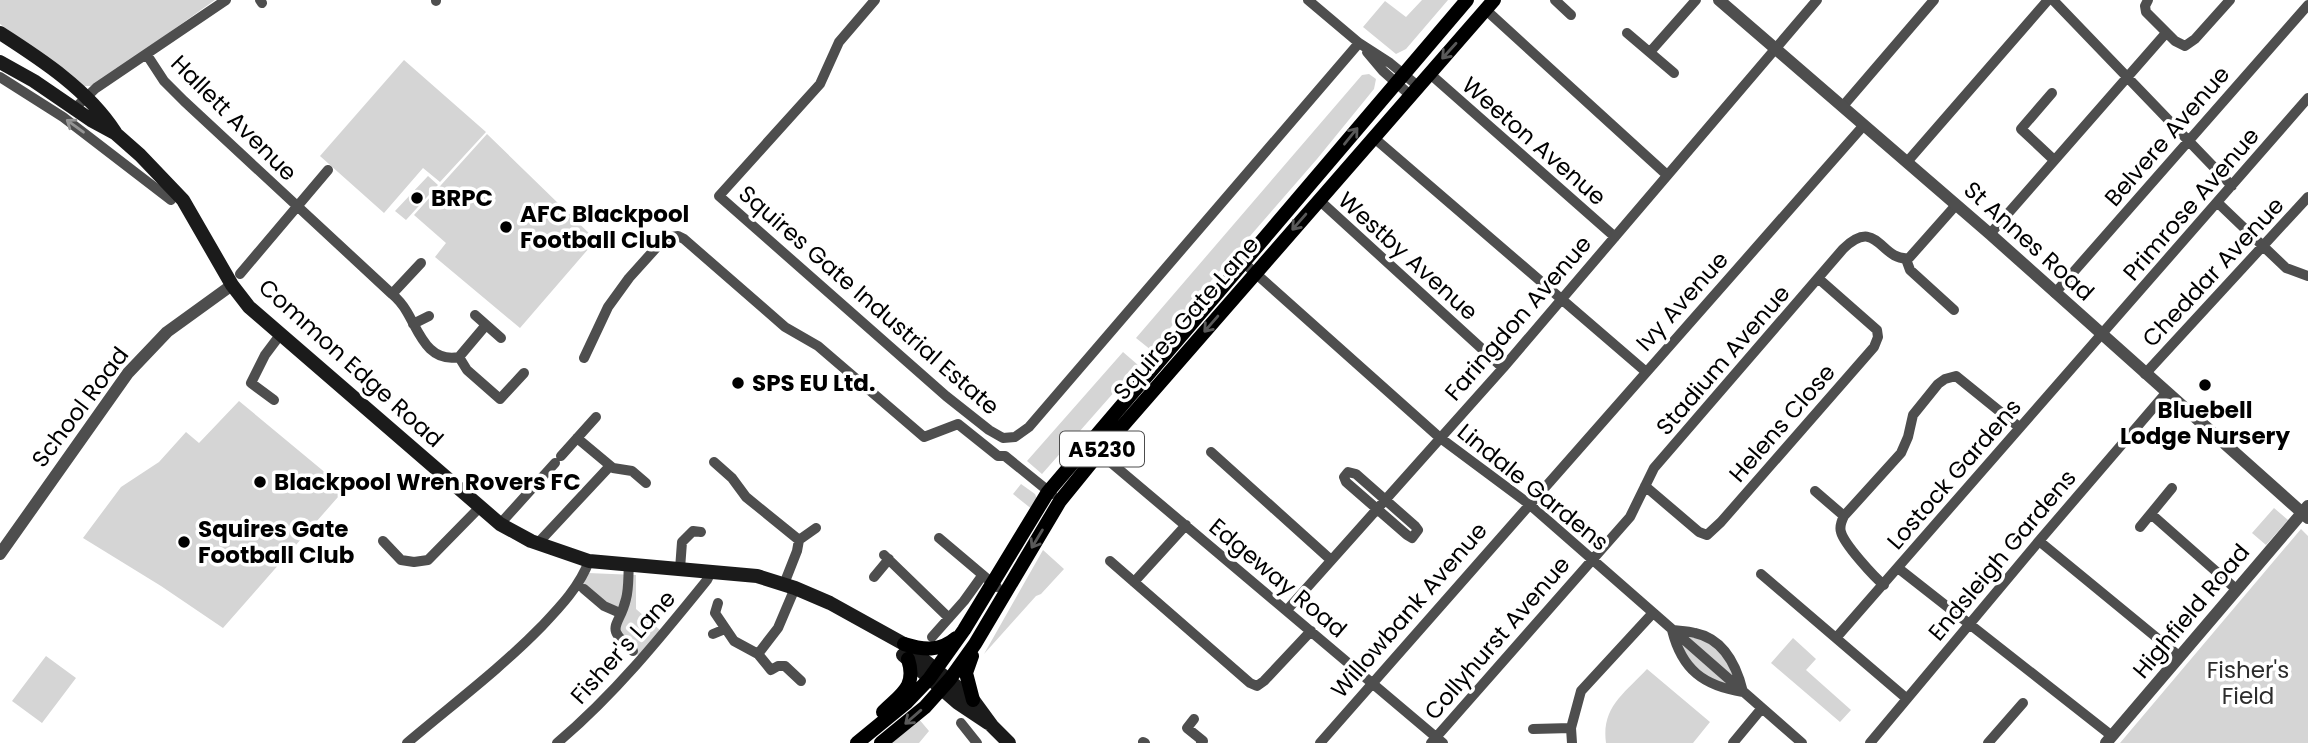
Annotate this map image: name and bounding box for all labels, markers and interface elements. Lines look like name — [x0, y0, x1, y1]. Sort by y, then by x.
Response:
one-way arrow — [1441, 42, 1457, 60]
street label: Hallett Avenue — [164, 48, 304, 188]
street label: Belvere Avenue — [2097, 59, 2237, 213]
street label: Weeton Avenue — [1455, 69, 1613, 213]
one-way arrow — [66, 119, 85, 133]
street label: Primrose Avenue — [2116, 121, 2266, 287]
one-way arrow — [1343, 127, 1359, 145]
street label: St Annes Road — [1957, 174, 2101, 308]
street label: Squires Gate Industrial Estate — [732, 178, 1006, 422]
place label: BRPC — [431, 182, 493, 214]
street label: Westby Avenue — [1331, 185, 1485, 327]
marker: BRPC — [409, 190, 425, 206]
street label: Cheddar Avenue — [2135, 190, 2291, 354]
place label: AFC Blackpool Football Club — [520, 198, 689, 256]
one-way arrow — [1291, 213, 1307, 231]
marker: AFC Blackpool Football Club — [498, 219, 514, 235]
street label: Squires Gate Lane — [1106, 229, 1266, 407]
street label: Faringdon Avenue — [1437, 229, 1599, 407]
street label: Ivy Avenue — [1629, 244, 1735, 358]
street label: Common Edge Road — [252, 271, 450, 455]
street label: Stadium Avenue — [1649, 278, 1797, 442]
one-way arrow — [1203, 315, 1219, 333]
street label: School Road — [24, 340, 136, 474]
street label: Helens Close — [1722, 357, 1842, 489]
place label: SPS EU Ltd. — [752, 367, 875, 399]
marker: SPS EU Ltd. — [730, 375, 746, 391]
marker: Bluebell Lodge Nursery — [2197, 377, 2213, 393]
street label: Lostock Gardens — [1880, 392, 2028, 556]
place label: Bluebell Lodge Nursery — [2120, 394, 2290, 452]
street label: Lindale Gardens — [1451, 416, 1615, 558]
road number: A5230 — [1060, 432, 1144, 466]
street label: Endsleigh Gardens — [1921, 463, 2083, 647]
place label: Blackpool Wren Rovers FC — [274, 466, 581, 498]
marker: Blackpool Wren Rovers FC — [252, 474, 268, 490]
street label: Edgeway Road — [1202, 511, 1354, 645]
place label: Squires Gate Football Club — [198, 513, 354, 571]
street label: Willowbank Avenue — [1324, 515, 1494, 705]
one-way arrow — [1030, 528, 1044, 548]
marker: Squires Gate Football Club — [176, 534, 192, 550]
street label: Highfield Road — [2125, 537, 2257, 685]
street label: Collyhurst Avenue — [1417, 549, 1577, 727]
street label: Fisher's Lane — [563, 583, 683, 711]
park label: Fisher's Field — [2207, 654, 2289, 712]
one-way arrow — [905, 709, 922, 726]

